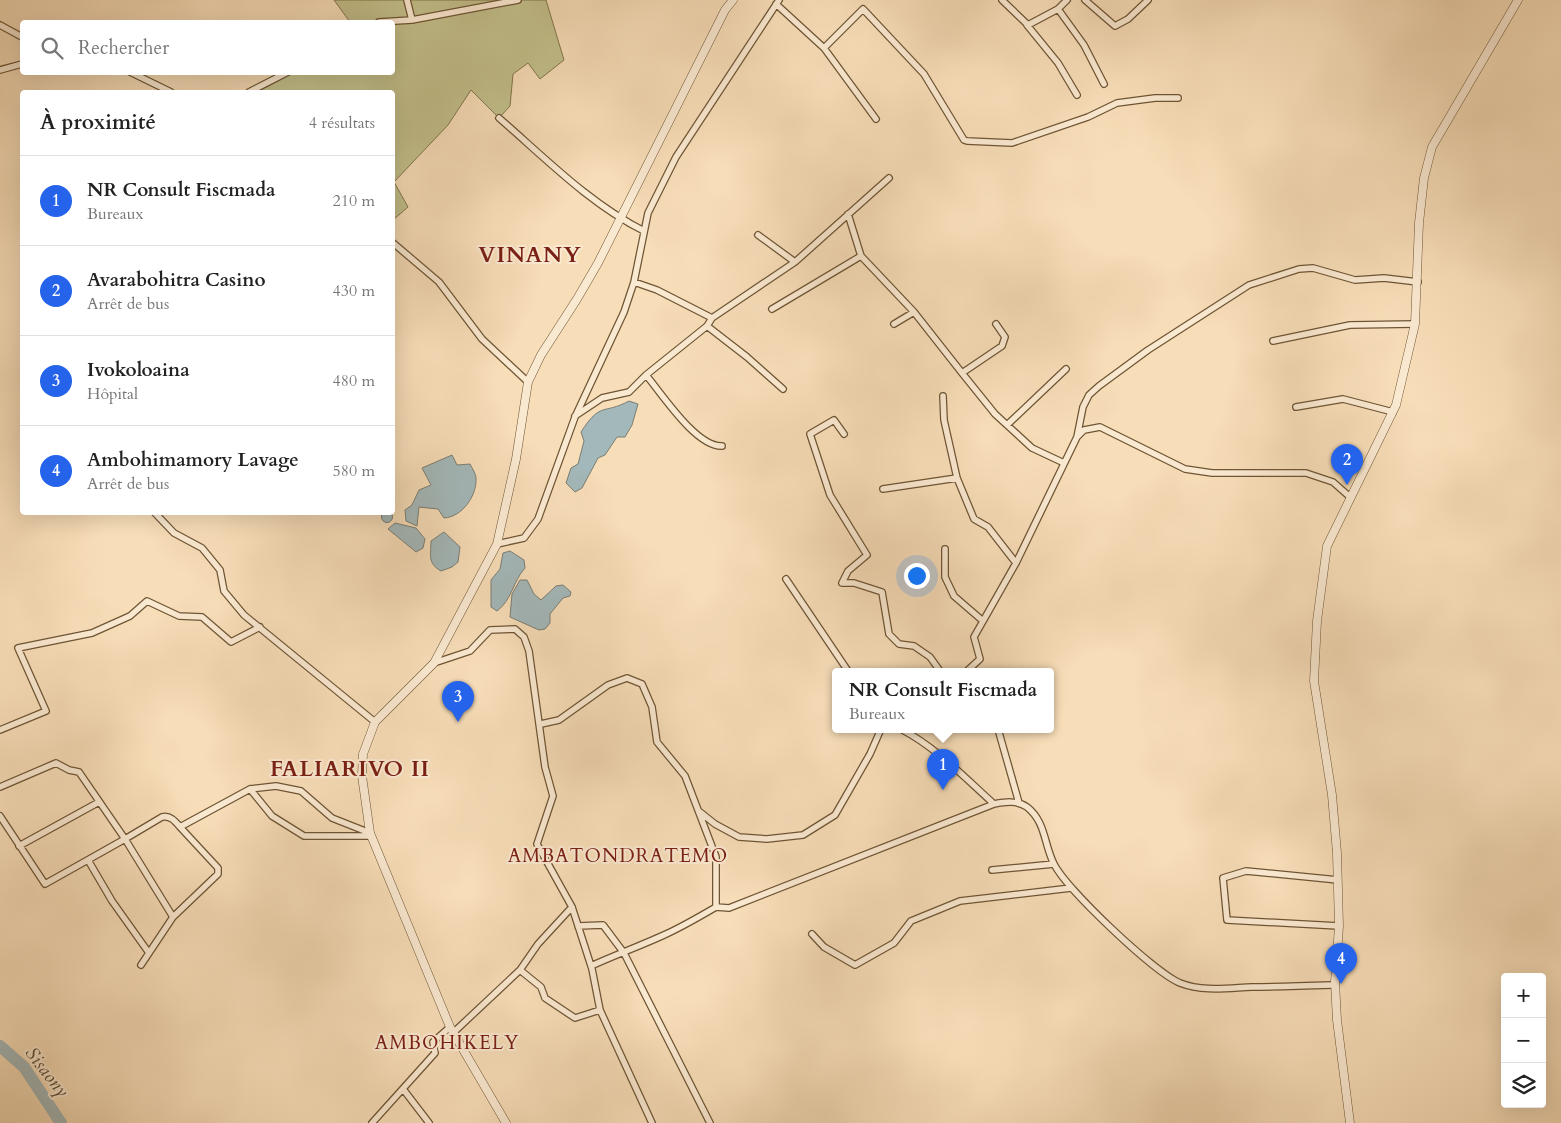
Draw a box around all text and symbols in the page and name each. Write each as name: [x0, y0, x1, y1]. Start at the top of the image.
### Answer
search box: [20, 20, 395, 75]
icon: search: [38, 34, 66, 62]
text: Rechercher: [78, 35, 169, 61]
text: À proximité: [40, 108, 156, 137]
text: 4 résultats: [309, 112, 375, 134]
text: NR Consult Fiscmada: [87, 177, 276, 203]
text: 1: [52, 190, 60, 212]
text: 210 m: [333, 190, 375, 212]
text: Bureaux: [87, 203, 143, 225]
district label: VINANY: [478, 240, 582, 270]
text: Avarabohitra Casino: [87, 267, 266, 293]
text: 2: [52, 280, 60, 302]
text: 430 m: [333, 280, 375, 302]
text: Arrêt de bus: [87, 293, 169, 315]
text: Ivokoloaina: [87, 357, 190, 383]
text: 3: [52, 370, 60, 392]
text: 480 m: [333, 370, 375, 392]
text: Hôpital: [87, 383, 138, 405]
pin: 2: [1331, 444, 1363, 485]
text: Ambohimamory Lavage: [87, 447, 299, 473]
text: 4: [52, 460, 60, 482]
text: 580 m: [333, 460, 375, 482]
text: Arrêt de bus: [87, 473, 169, 495]
your location: [904, 563, 930, 589]
popup: [832, 668, 1054, 733]
text: NR Consult Fiscmada: [849, 677, 1037, 703]
pin: 3: [442, 681, 474, 722]
text: Bureaux: [849, 703, 905, 725]
pin: 1: [927, 749, 959, 790]
district label: FALIARIVO II: [270, 754, 430, 784]
district label: AMBATONDRATEMO: [508, 843, 728, 869]
pin: 4: [1325, 943, 1357, 984]
map controls: [1501, 973, 1546, 1108]
button: +: [1501, 973, 1546, 1018]
button: −: [1501, 1018, 1546, 1063]
district label: AMBOHIKELY: [375, 1030, 519, 1056]
water label: Sisaony: [19, 1041, 75, 1103]
button: layers: [1501, 1063, 1546, 1108]

